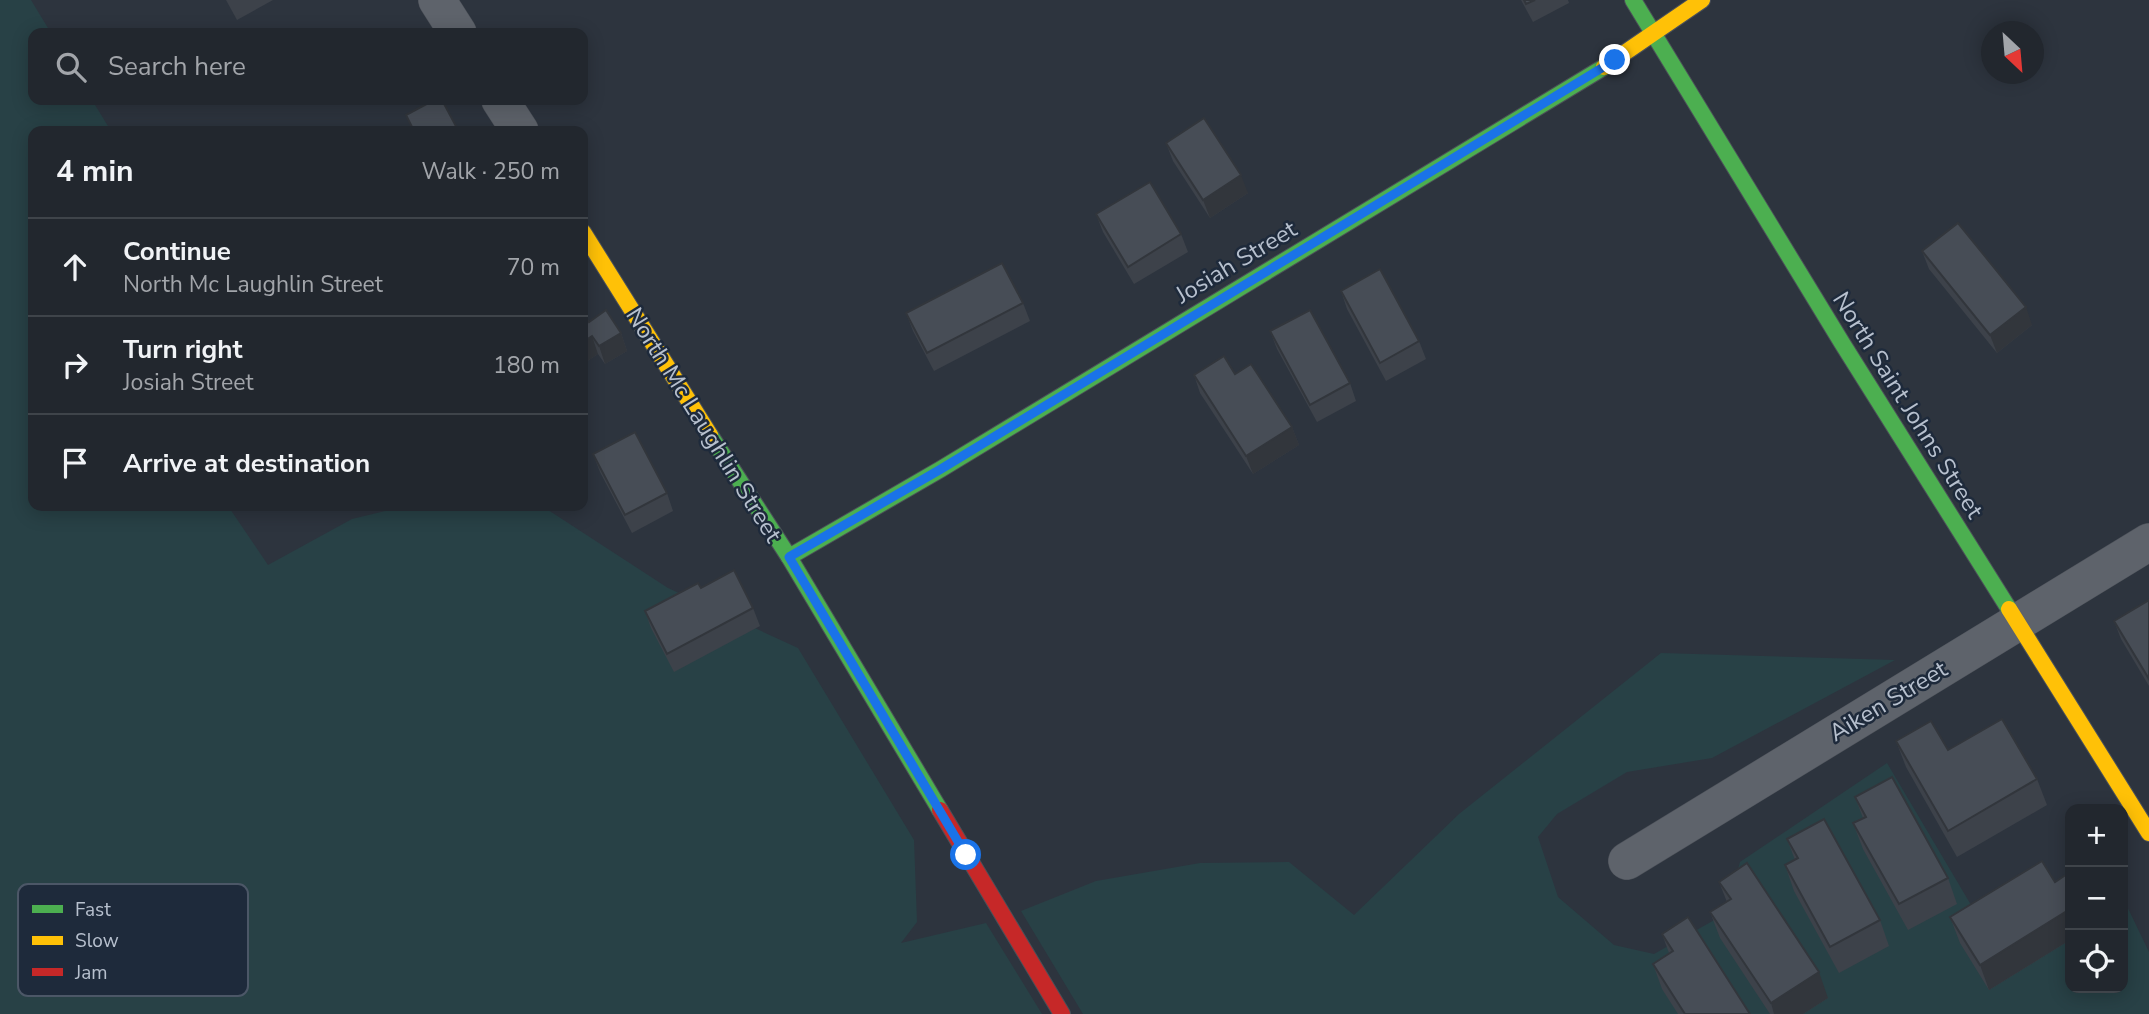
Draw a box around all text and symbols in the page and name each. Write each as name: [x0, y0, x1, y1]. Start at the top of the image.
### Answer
north arrow: [1981, 21, 2044, 84]
search box: [28, 28, 588, 105]
route end: [1599, 44, 1630, 75]
icon: search: [52, 48, 90, 86]
text: Search here: [108, 49, 246, 84]
text: 4 min: [56, 151, 134, 192]
text: Walk · 250 m: [421, 156, 560, 187]
street label: Josiah Street: [1169, 213, 1303, 311]
text: Continue: [123, 234, 231, 269]
icon: ahead: [56, 248, 94, 286]
text: 70 m: [507, 252, 560, 283]
text: North Mc Laughlin Street: [123, 269, 383, 300]
street label: North Saint Johns Street: [1825, 286, 1991, 525]
street label: North Mc Laughlin Street: [619, 302, 790, 549]
text: Turn right: [123, 332, 242, 367]
icon: right: [56, 346, 94, 384]
text: 180 m: [493, 350, 560, 381]
text: Josiah Street: [123, 367, 254, 398]
icon: arrive: [56, 444, 94, 482]
text: Arrive at destination: [123, 446, 370, 481]
street label: Aiken Street: [1823, 653, 1954, 749]
map controls: [2065, 804, 2128, 993]
button: +: [2065, 804, 2128, 867]
route start: [950, 839, 981, 870]
button: −: [2065, 867, 2128, 930]
legend: [18, 884, 248, 996]
text: Fast: [75, 897, 111, 923]
text: Slow: [75, 928, 119, 954]
button: locate: [2065, 930, 2128, 993]
text: Jam: [74, 960, 108, 986]

